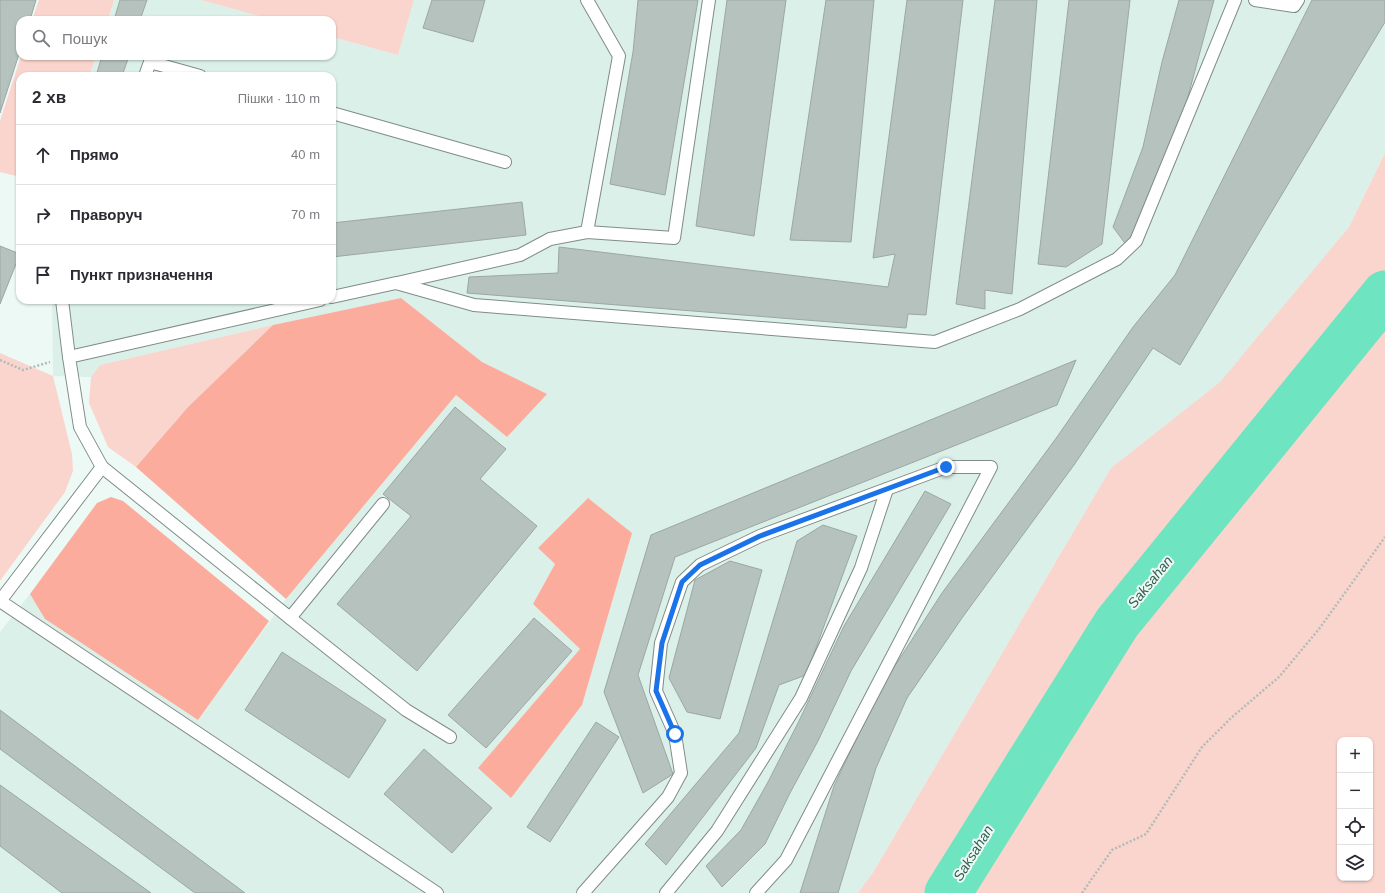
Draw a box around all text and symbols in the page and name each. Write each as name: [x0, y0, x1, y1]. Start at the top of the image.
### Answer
search box: [16, 16, 336, 60]
icon: search: [30, 27, 52, 49]
text: Пошук: [62, 30, 107, 47]
text: 2 хв: [32, 88, 66, 107]
text: Пішки · 110 m: [238, 91, 320, 106]
icon: ahead: [32, 144, 54, 166]
text: Прямо: [70, 146, 119, 163]
text: 40 m: [291, 147, 320, 162]
icon: right: [32, 204, 54, 226]
text: Праворуч: [70, 206, 143, 223]
text: 70 m: [291, 207, 320, 222]
icon: arrive: [32, 264, 54, 286]
text: Пункт призначення: [70, 266, 213, 283]
route end: [937, 458, 955, 476]
water label: Saksahan: [1124, 553, 1176, 611]
route start: [666, 725, 684, 743]
map controls: [1337, 737, 1373, 881]
button: +: [1337, 737, 1373, 773]
button: −: [1337, 773, 1373, 809]
button: locate: [1337, 809, 1373, 845]
water label: Saksahan: [950, 822, 996, 884]
button: layers: [1337, 845, 1373, 881]

